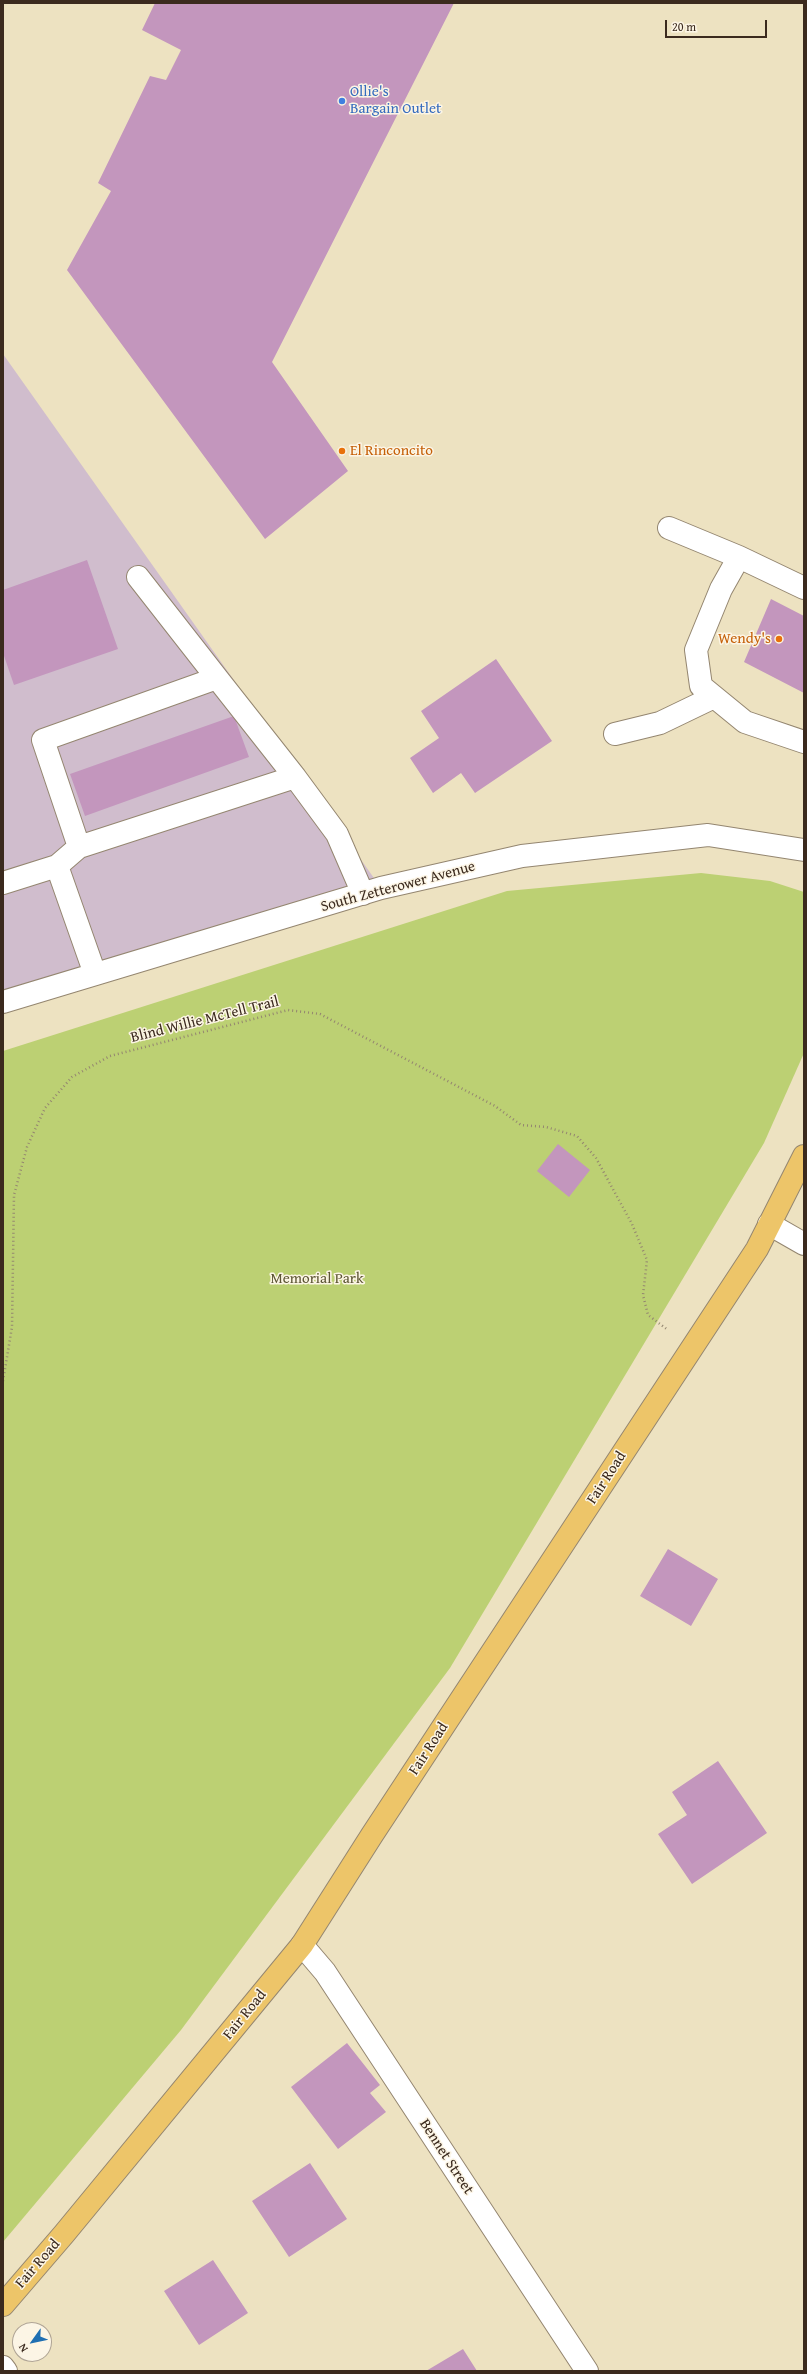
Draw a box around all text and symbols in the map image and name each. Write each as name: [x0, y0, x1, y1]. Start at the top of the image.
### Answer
scale bar: [667, 12, 769, 38]
text: 20 m: [672, 18, 696, 35]
place label: Ollie's Bargain Outlet: [350, 83, 441, 118]
marker: Ollie's Bargain Outlet: [337, 96, 347, 106]
place label: El Rinconcito: [350, 442, 433, 460]
marker: El Rinconcito: [337, 446, 347, 456]
place label: Wendy's: [718, 630, 771, 648]
marker: Wendy's: [774, 634, 784, 644]
street label: South Zetterower Avenue: [319, 858, 477, 916]
street label: Blind Willie McTell Trail: [129, 993, 281, 1047]
park label: Memorial Park: [270, 1270, 364, 1288]
street label: Fair Road: [583, 1448, 631, 1508]
street label: Fair Road: [405, 1719, 453, 1779]
street label: Fair Road: [219, 1986, 271, 2044]
street label: Bennet Street: [415, 2116, 477, 2198]
street label: Fair Road: [12, 2236, 64, 2292]
north arrow: [12, 2322, 52, 2362]
text: N: [14, 2341, 31, 2355]

